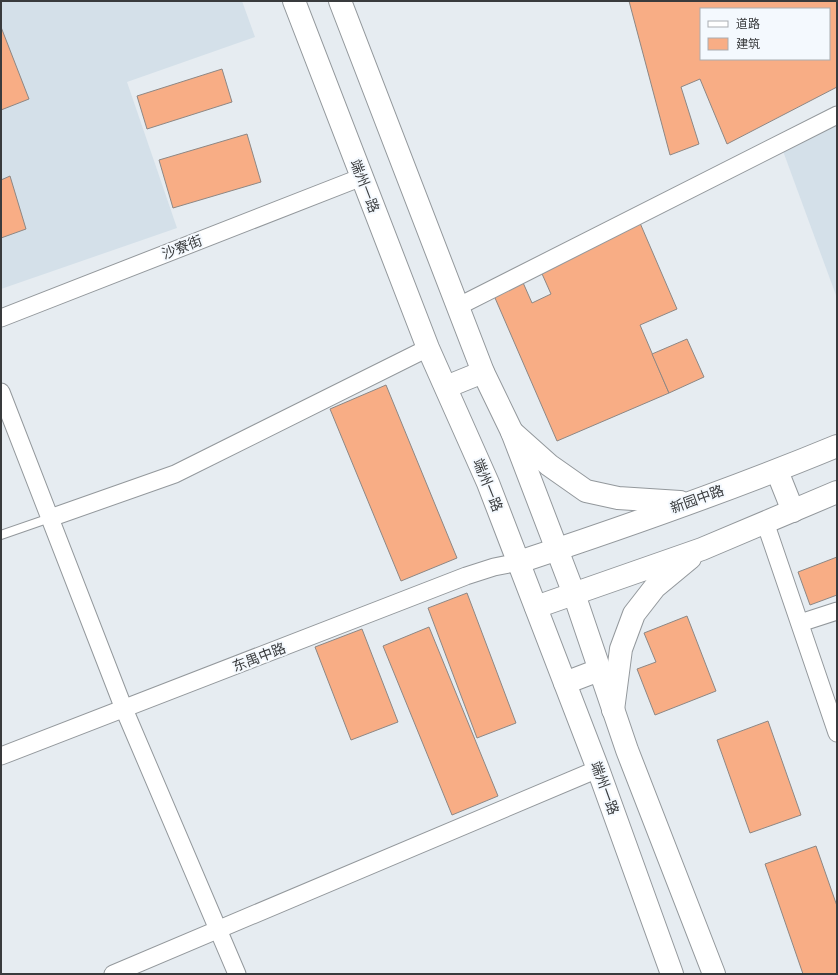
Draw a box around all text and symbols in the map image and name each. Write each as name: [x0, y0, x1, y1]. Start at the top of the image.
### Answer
legend: [700, 8, 830, 60]
text: 道路: [736, 17, 760, 30]
text: 建筑: [736, 37, 760, 50]
street label: 端州一路: [347, 157, 383, 215]
street label: 沙寮街: [160, 232, 204, 262]
street label: 端州一路: [470, 456, 506, 514]
street label: 新园中路: [668, 482, 726, 516]
street label: 东禺中路: [230, 639, 288, 675]
street label: 端州一路: [588, 759, 622, 817]

